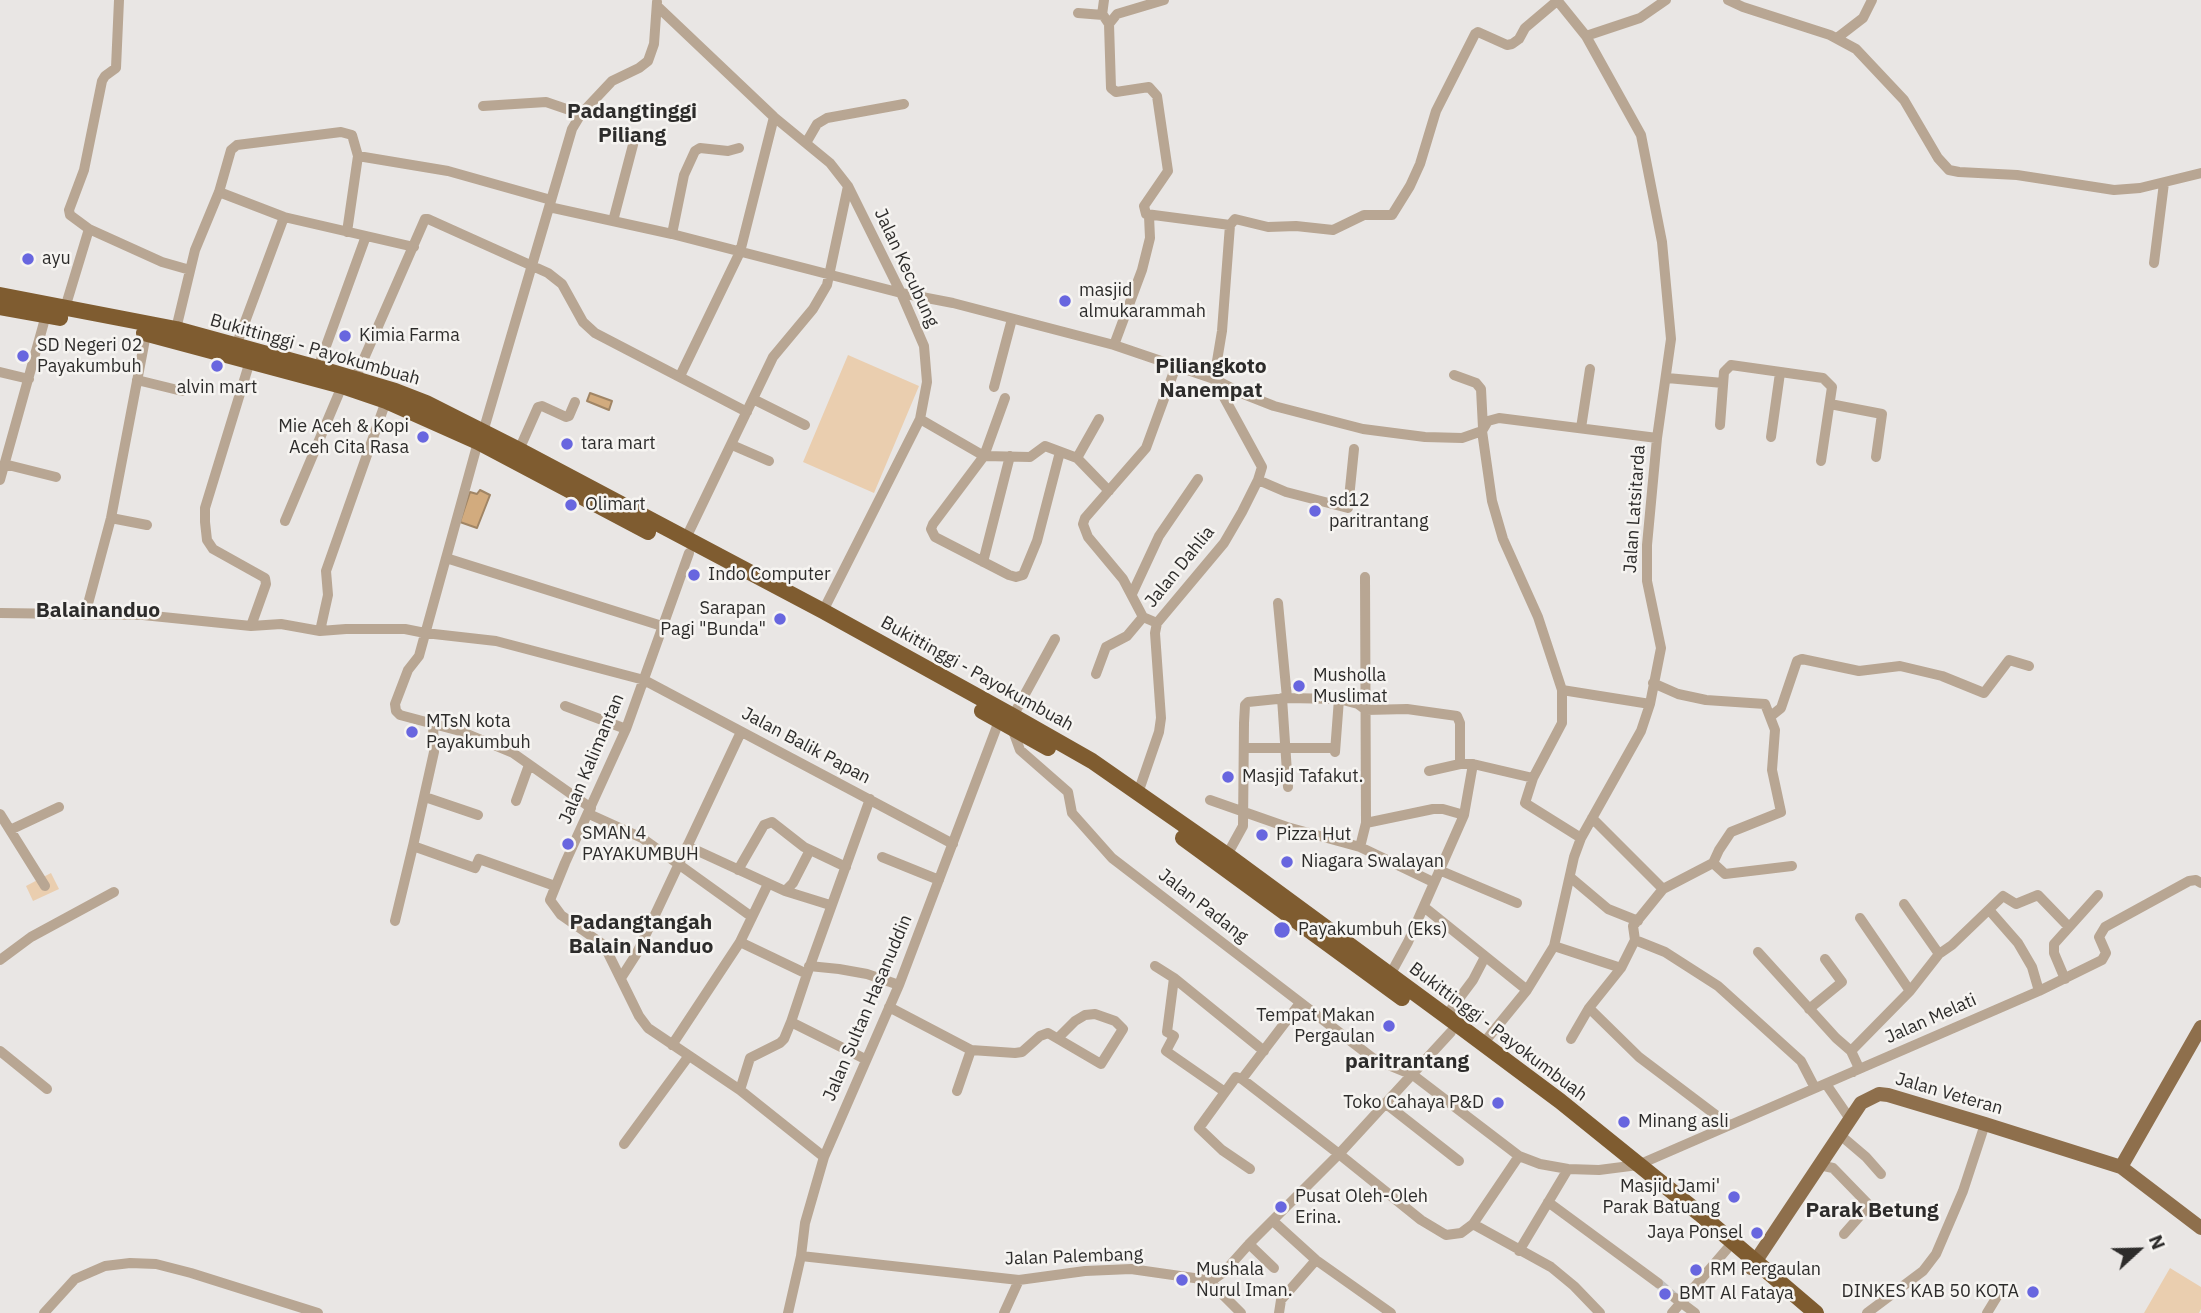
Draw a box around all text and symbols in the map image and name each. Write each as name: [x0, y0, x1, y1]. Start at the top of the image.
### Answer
district label: Padangtinggi Piliang: [567, 99, 697, 149]
street label: Jalan Kecubung: [869, 205, 943, 331]
place label: ayu: [42, 248, 71, 270]
marker: ayu: [20, 251, 36, 267]
place label: masjid almukarammah: [1079, 280, 1206, 322]
marker: masjid almukarammah: [1057, 293, 1073, 309]
street label: Bukittinggi - Payokumbuah: [208, 310, 422, 390]
place label: Kimia Farma: [359, 325, 460, 347]
marker: Kimia Farma: [337, 328, 353, 344]
place label: SD Negeri 02 Payakumbuh: [37, 335, 143, 378]
marker: SD Negeri 02 Payakumbuh: [15, 348, 31, 364]
district label: Piliangkoto Nanempat: [1155, 354, 1267, 404]
marker: alvin mart: [209, 358, 225, 374]
place label: alvin mart: [177, 377, 257, 399]
place label: Mie Aceh & Kopi Aceh Cita Rasa: [278, 416, 409, 458]
marker: Mie Aceh & Kopi Aceh Cita Rasa: [415, 429, 431, 445]
place label: tara mart: [581, 433, 656, 455]
marker: tara mart: [559, 436, 575, 452]
street label: Jalan Latsitarda: [1620, 444, 1650, 574]
place label: sd12 paritrantang: [1329, 490, 1429, 532]
place label: Olimart: [585, 494, 645, 516]
marker: Olimart: [563, 497, 579, 513]
marker: sd12 paritrantang: [1307, 503, 1323, 519]
street label: Jalan Dahlia: [1141, 522, 1219, 612]
place label: Indo Computer: [708, 564, 831, 586]
marker: Indo Computer: [686, 567, 702, 583]
district label: Balainanduo: [36, 598, 160, 624]
place label: Sarapan Pagi "Bunda": [660, 598, 766, 640]
marker: Sarapan Pagi "Bunda": [772, 611, 788, 627]
street label: Bukittinggi - Payokumbuah: [877, 612, 1077, 736]
place label: Musholla Muslimat: [1313, 665, 1388, 708]
marker: Musholla Muslimat: [1291, 678, 1307, 694]
street label: Jalan Kalimantan: [555, 691, 629, 827]
street label: Jalan Balik Papan: [738, 703, 874, 789]
place label: MTsN kota Payakumbuh: [426, 711, 531, 754]
marker: MTsN kota Payakumbuh: [404, 724, 420, 740]
place label: Masjid Tafakut.: [1242, 766, 1364, 788]
marker: Masjid Tafakut.: [1220, 769, 1236, 785]
place label: SMAN 4 PAYAKUMBUH: [582, 823, 699, 866]
place label: Pizza Hut: [1276, 824, 1351, 846]
marker: Pizza Hut: [1254, 827, 1270, 843]
marker: SMAN 4 PAYAKUMBUH: [560, 836, 576, 852]
place label: Niagara Swalayan: [1301, 851, 1444, 873]
marker: Niagara Swalayan: [1279, 854, 1295, 870]
street label: Jalan Padang: [1154, 864, 1252, 948]
district label: Padangtangah Balain Nanduo: [569, 910, 713, 960]
street label: Jalan Sultan Hasanuddin: [819, 912, 917, 1104]
place label: Payakumbuh (Eks): [1298, 919, 1448, 941]
marker: Payakumbuh (Eks): [1272, 920, 1292, 940]
street label: Bukittinggi - Payokumbuah: [1405, 958, 1591, 1106]
street label: Jalan Melati: [1882, 989, 1980, 1049]
place label: Tempat Makan Pergaulan: [1256, 1005, 1375, 1048]
marker: Tempat Makan Pergaulan: [1381, 1018, 1397, 1034]
district label: paritrantang: [1345, 1049, 1469, 1075]
street label: Jalan Veteran: [1893, 1068, 2005, 1120]
place label: Toko Cahaya P&D: [1343, 1092, 1484, 1114]
marker: Toko Cahaya P&D: [1490, 1095, 1506, 1111]
place label: Minang asli: [1638, 1111, 1729, 1133]
marker: Minang asli: [1616, 1114, 1632, 1130]
place label: Masjid Jami' Parak Batuang: [1603, 1176, 1720, 1218]
place label: Pusat Oleh-Oleh Erina.: [1295, 1186, 1428, 1228]
marker: Masjid Jami' Parak Batuang: [1726, 1189, 1742, 1205]
district label: Parak Betung: [1805, 1198, 1939, 1224]
marker: Pusat Oleh-Oleh Erina.: [1273, 1199, 1289, 1215]
north arrow: [2103, 1215, 2173, 1285]
place label: Jaya Ponsel: [1647, 1222, 1743, 1244]
marker: Jaya Ponsel: [1749, 1225, 1765, 1241]
text: N: [2144, 1231, 2171, 1253]
street label: Jalan Palembang: [1004, 1244, 1144, 1270]
place label: Mushala Nurul Iman.: [1196, 1259, 1293, 1302]
place label: RM Pergaulan: [1710, 1259, 1821, 1281]
marker: RM Pergaulan: [1688, 1262, 1704, 1278]
marker: Mushala Nurul Iman.: [1174, 1272, 1190, 1288]
place label: DINKES KAB 50 KOTA: [1842, 1281, 2019, 1303]
place label: BMT Al Fataya: [1679, 1283, 1794, 1305]
marker: DINKES KAB 50 KOTA: [2025, 1284, 2041, 1300]
marker: BMT Al Fataya: [1657, 1286, 1673, 1302]

